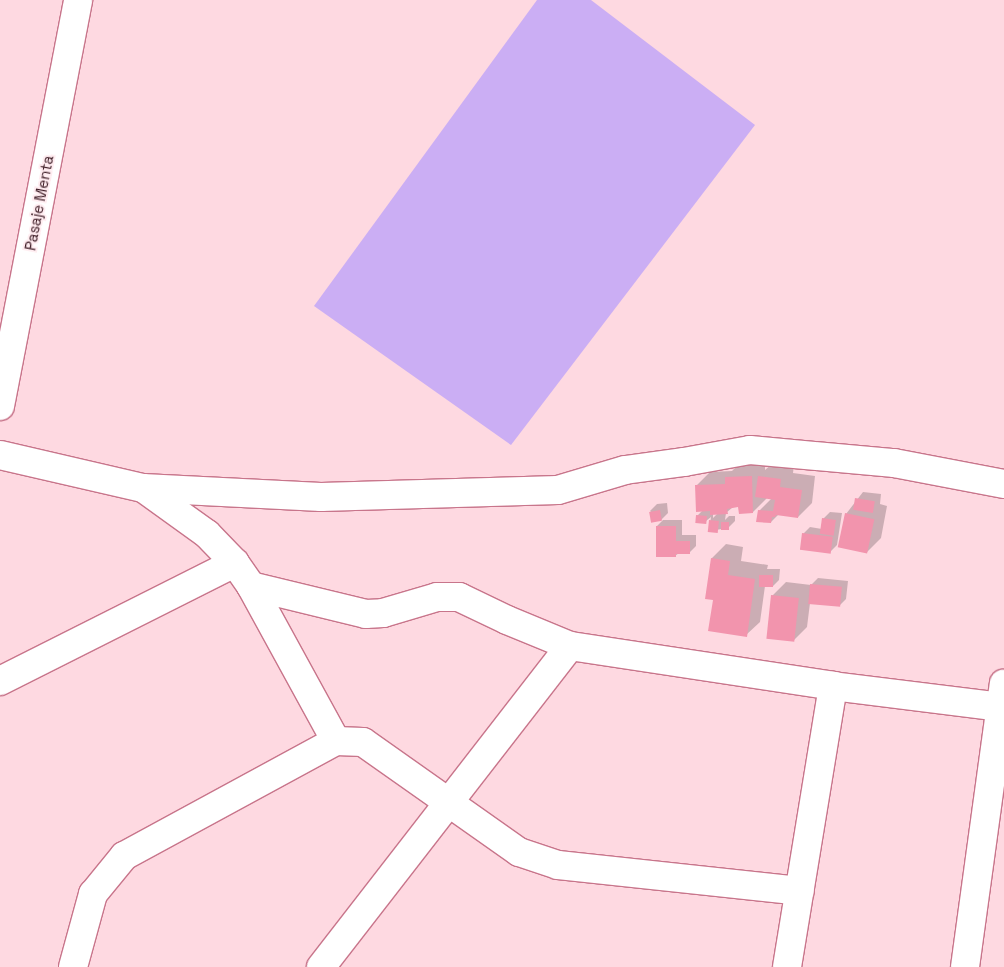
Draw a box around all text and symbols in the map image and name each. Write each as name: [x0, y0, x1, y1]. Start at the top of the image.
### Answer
street label: Pasaje Menta: [21, 154, 57, 252]

